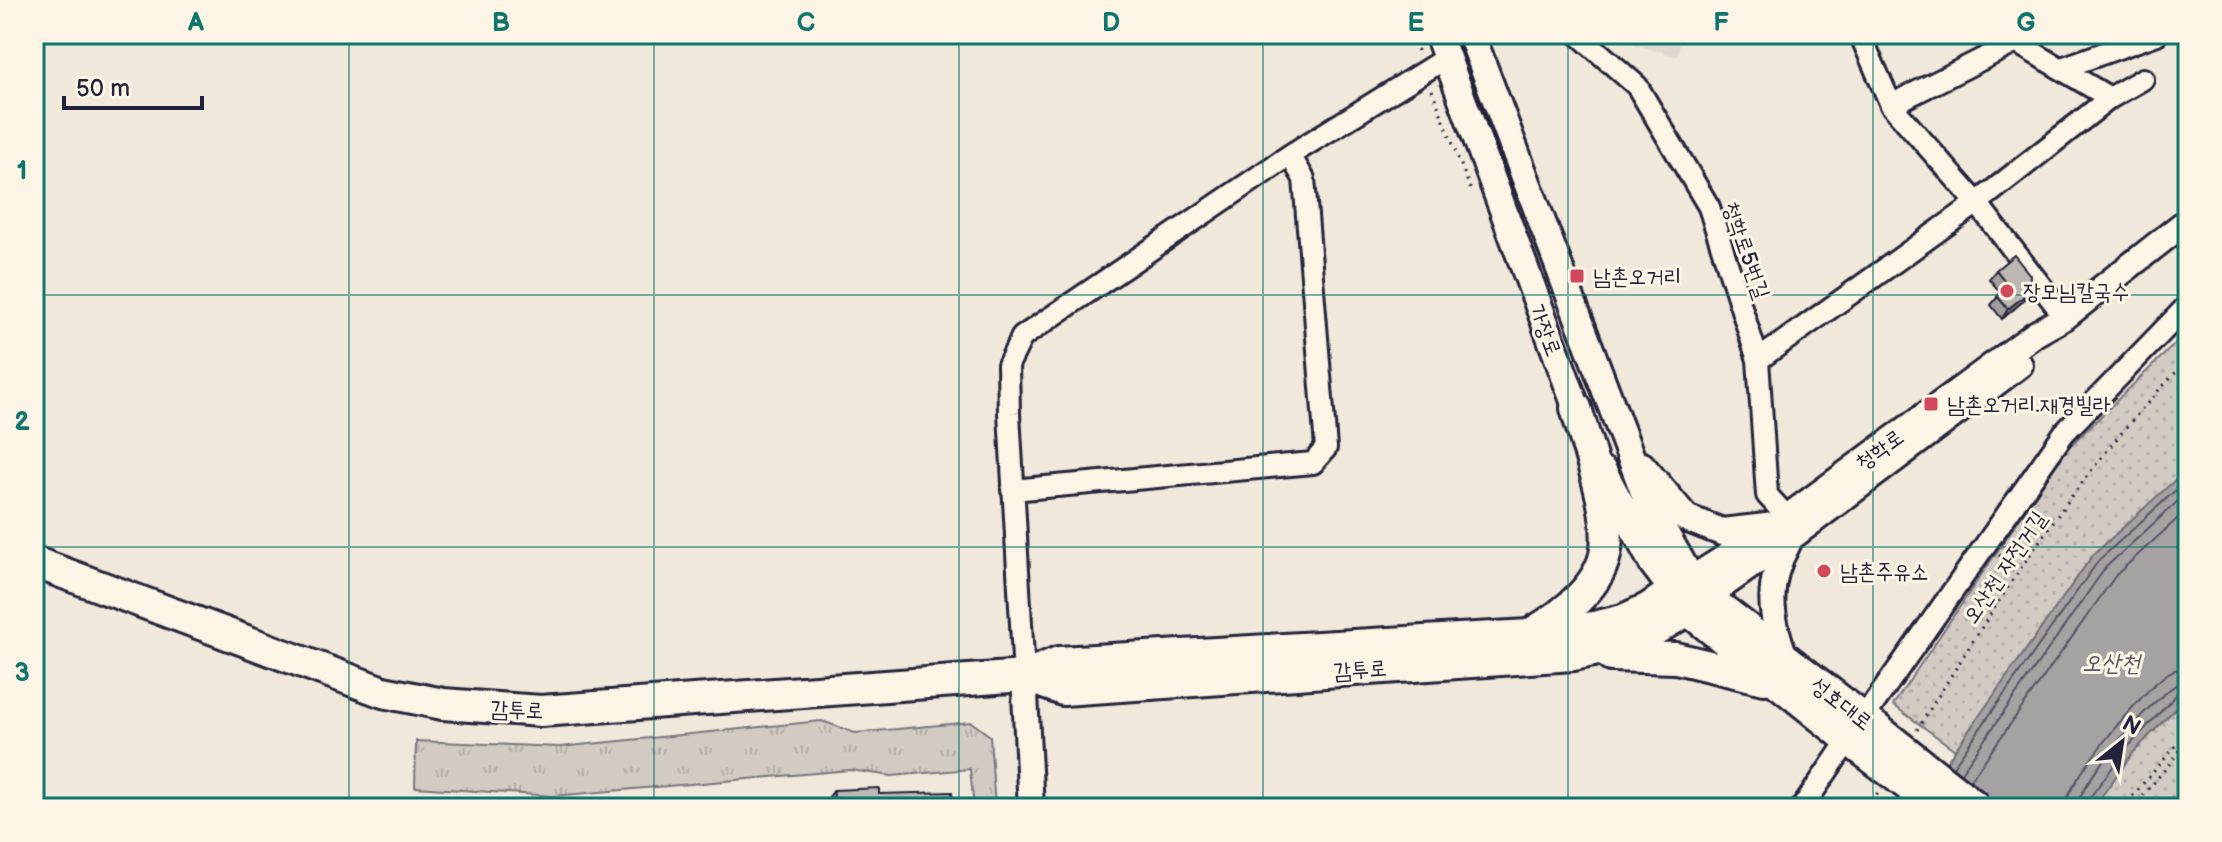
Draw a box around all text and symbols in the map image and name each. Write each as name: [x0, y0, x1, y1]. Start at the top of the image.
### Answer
text: A: [187, 8, 204, 39]
text: B: [492, 8, 510, 39]
text: C: [797, 8, 815, 39]
text: D: [1102, 8, 1120, 39]
text: E: [1408, 8, 1425, 39]
text: F: [1713, 8, 1729, 39]
text: G: [2016, 8, 2036, 39]
scale bar: [64, 60, 202, 110]
text: 50 m: [76, 74, 130, 103]
text: 1: [17, 156, 27, 187]
street label: 청학로5번길: [1716, 198, 1775, 303]
place label: 남촌오거리: [1593, 264, 1682, 291]
marker: 남촌오거리: [1568, 267, 1586, 285]
place label: 장모님칼국수: [2023, 279, 2129, 306]
marker: 장모님칼국수: [1998, 282, 2016, 300]
street label: 가장로: [1522, 301, 1567, 360]
place label: 남촌오거리.재경빌라: [1947, 392, 2111, 419]
marker: 남촌오거리.재경빌라: [1922, 395, 1940, 413]
text: 2: [14, 407, 30, 438]
street label: 청학로: [1850, 424, 1909, 477]
street label: 오산천 자전거길: [1958, 506, 2053, 629]
place label: 남촌주유소: [1840, 559, 1929, 586]
marker: 남촌주유소: [1815, 562, 1833, 580]
water label: 오산천: [2082, 649, 2143, 678]
street label: 감투로: [1333, 655, 1388, 686]
text: 3: [14, 658, 30, 689]
street label: 성호대로: [1805, 672, 1877, 737]
street label: 감투로: [490, 696, 544, 725]
north arrow: [2082, 702, 2162, 782]
text: N: [2117, 710, 2145, 742]

